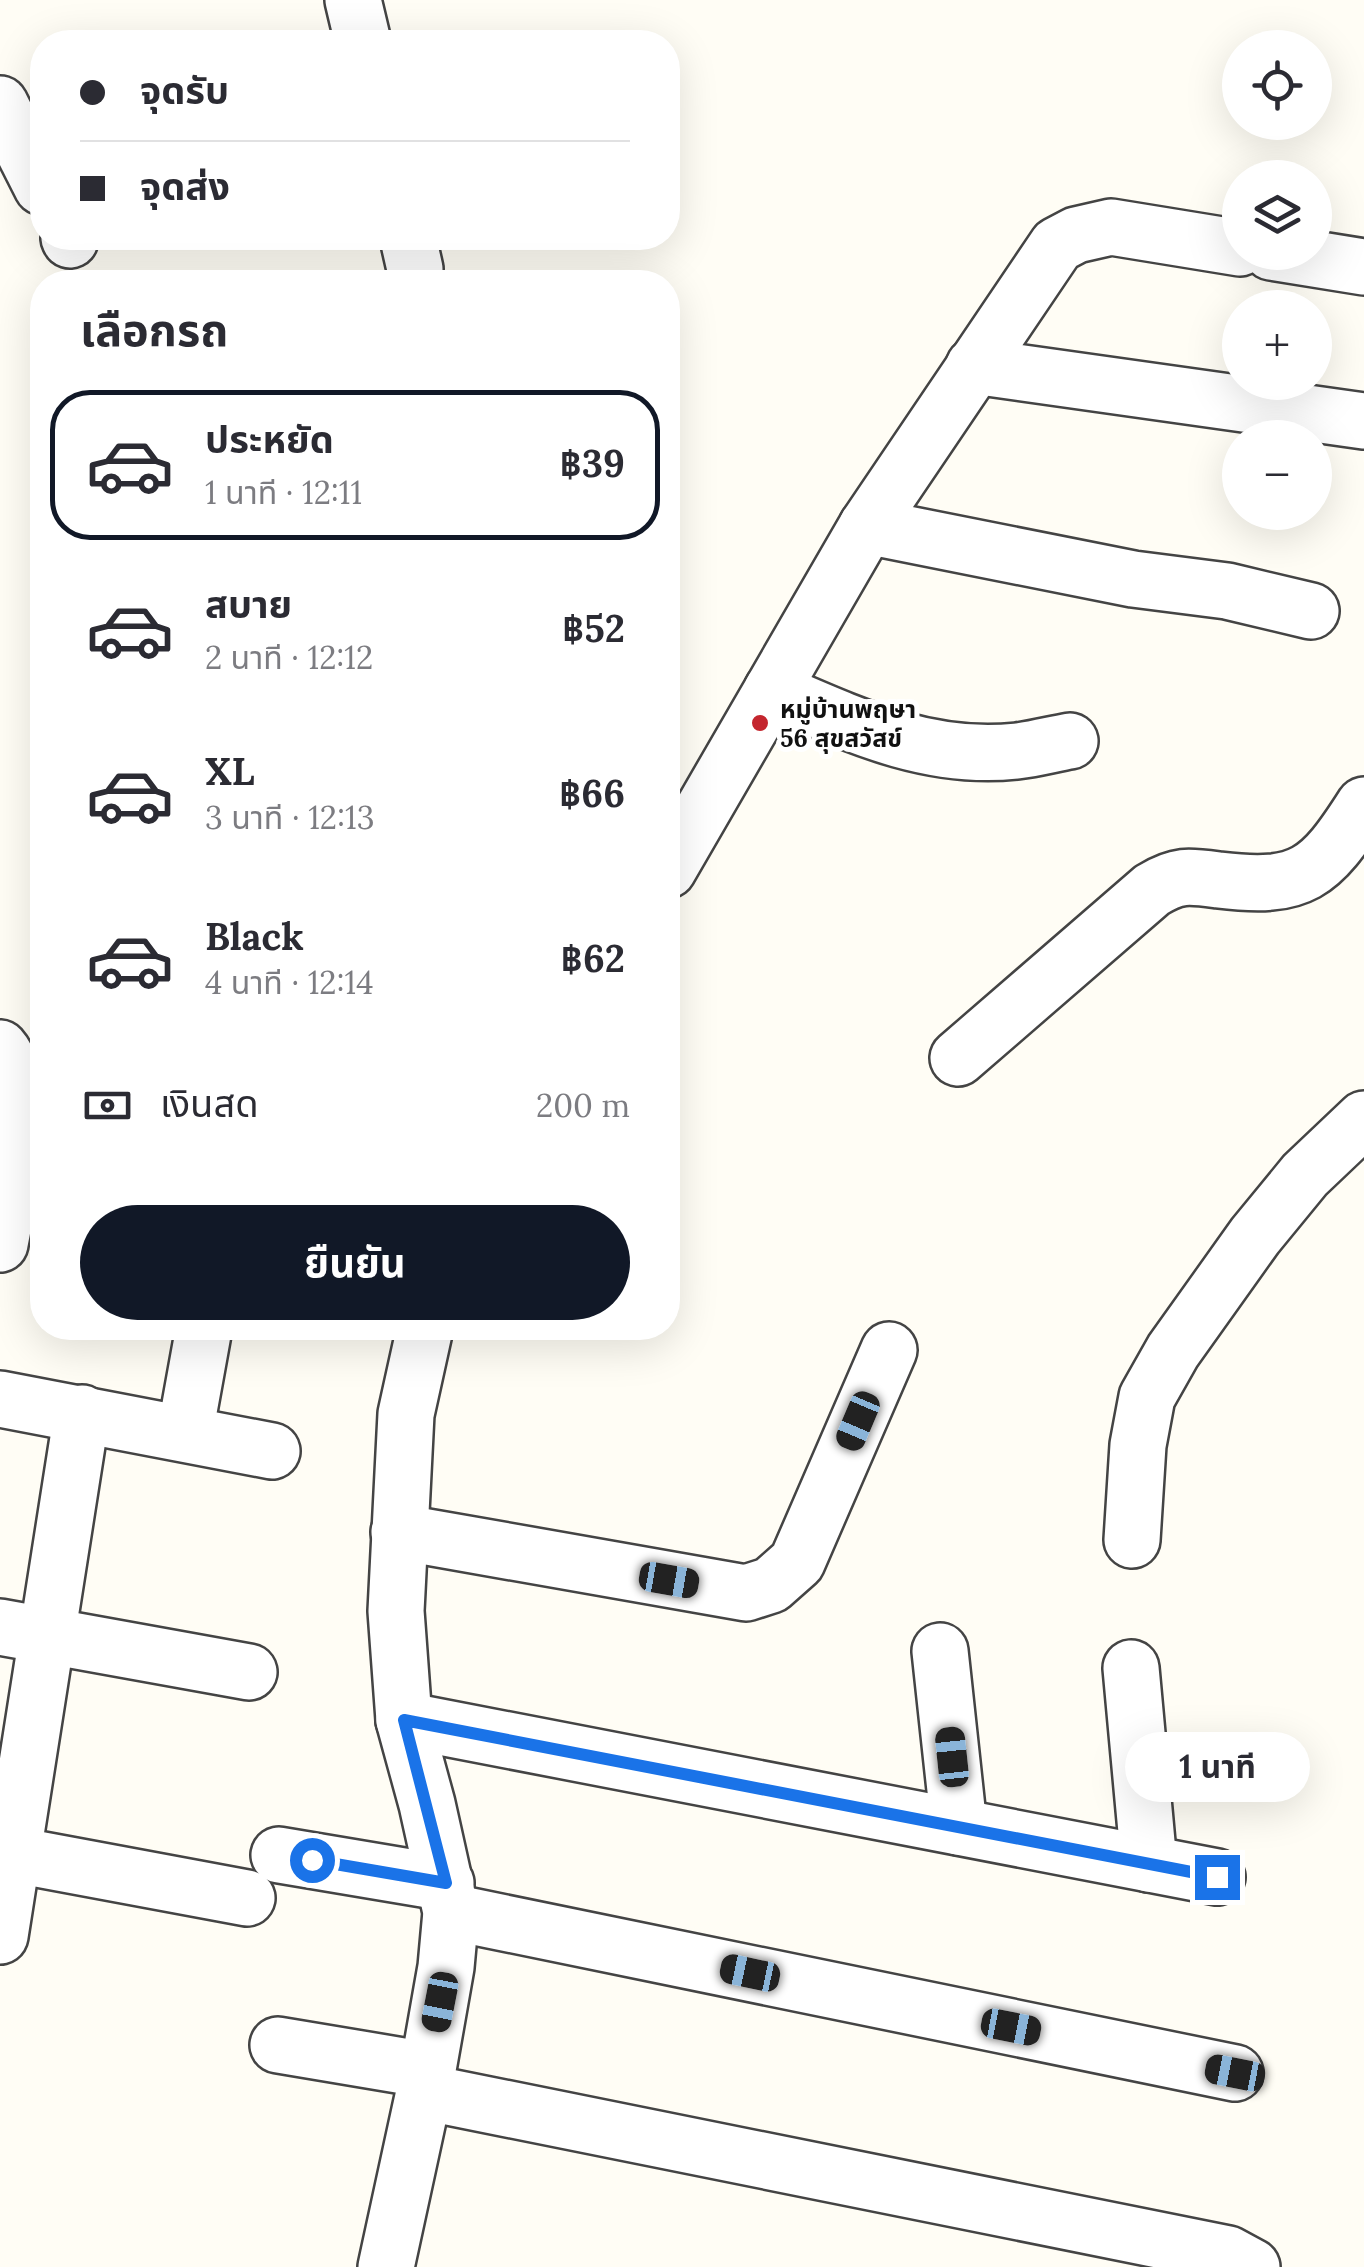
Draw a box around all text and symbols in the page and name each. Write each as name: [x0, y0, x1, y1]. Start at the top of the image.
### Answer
map controls: [1222, 30, 1332, 530]
button: locate: [1222, 30, 1332, 140]
text: จุดรับ: [140, 66, 229, 114]
button: layers: [1222, 160, 1332, 270]
text: จุดส่ง: [140, 162, 230, 210]
button: +: [1222, 290, 1332, 400]
text: เลือกรถ: [80, 301, 228, 358]
text: ประหยัด: [205, 415, 334, 463]
icon: car: [85, 420, 175, 510]
button: −: [1222, 420, 1332, 530]
text: ฿39: [560, 439, 625, 487]
text: 1 นาที · 12:11: [205, 472, 362, 513]
text: สบาย: [205, 580, 292, 628]
icon: car: [85, 585, 175, 675]
text: ฿52: [562, 604, 625, 652]
text: 2 นาที · 12:12: [205, 637, 373, 678]
place label: หมู่บ้านพฤษา 56 สุขสวัสข์: [780, 693, 916, 754]
marker: หมู่บ้านพฤษา 56 สุขสวัสข์: [749, 712, 771, 734]
text: XL: [205, 747, 255, 795]
icon: car: [85, 750, 175, 840]
text: ฿66: [559, 769, 625, 817]
text: 3 นาที · 12:13: [205, 797, 374, 838]
text: Black: [205, 912, 304, 960]
icon: car: [85, 915, 175, 1005]
text: ฿62: [561, 934, 625, 982]
text: 4 นาที · 12:14: [205, 962, 374, 1003]
icon: cash: [80, 1078, 135, 1133]
text: เงินสด: [160, 1079, 259, 1127]
text: 200 m: [536, 1085, 630, 1126]
button: ยืนยัน: [80, 1205, 630, 1320]
car: [832, 1388, 884, 1454]
car: [637, 1560, 701, 1600]
car: [934, 1726, 970, 1788]
callout: 1 นาที: [1124, 1732, 1310, 1802]
text: 1 นาที: [1179, 1746, 1256, 1787]
route start: [290, 1838, 335, 1883]
route end: [1195, 1855, 1240, 1900]
car: [718, 1952, 782, 1994]
car: [420, 1970, 460, 2034]
car: [979, 2007, 1043, 2047]
car: [1203, 2053, 1267, 2093]

